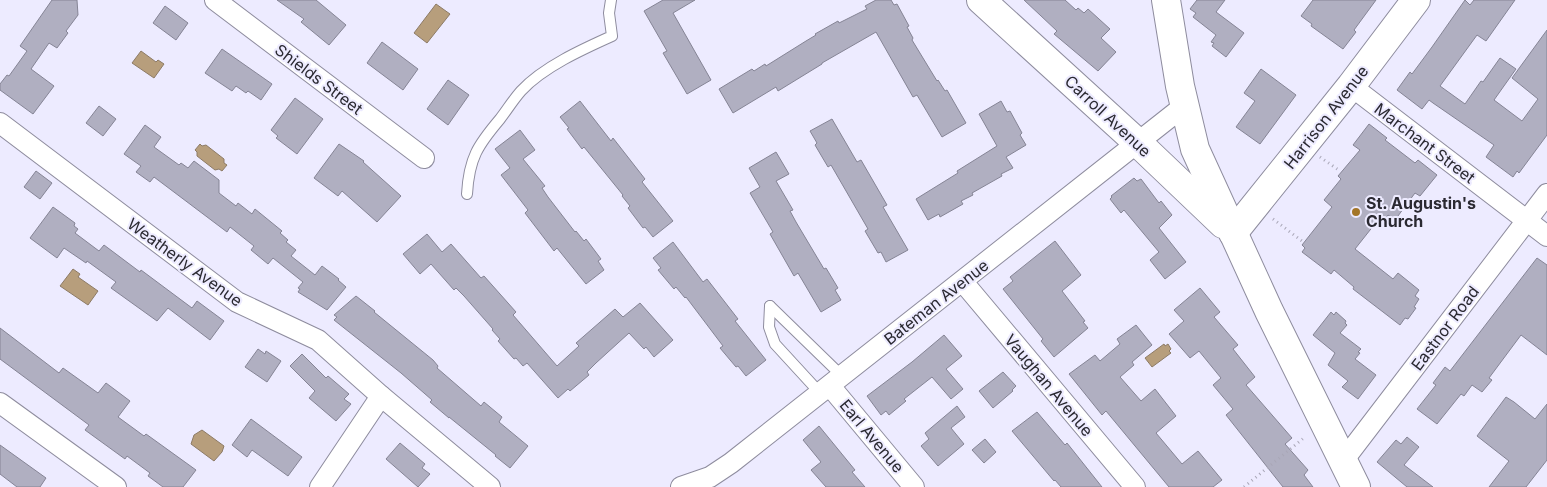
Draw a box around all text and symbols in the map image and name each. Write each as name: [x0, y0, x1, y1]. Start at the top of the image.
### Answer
street label: Shields Street: [271, 40, 367, 118]
street label: Harrison Avenue: [1279, 61, 1373, 173]
street label: Carroll Avenue: [1061, 71, 1155, 161]
street label: Marchant Street: [1371, 99, 1479, 187]
place label: St. Augustin's Church: [1366, 193, 1476, 231]
marker: St. Augustin's Church: [1350, 206, 1362, 218]
street label: Weatherly Avenue: [124, 214, 246, 310]
street label: Bateman Avenue: [880, 255, 992, 349]
street label: Eastnor Road: [1407, 282, 1483, 374]
street label: Vaughan Avenue: [1000, 330, 1098, 440]
street label: Earl Avenue: [836, 395, 908, 477]

